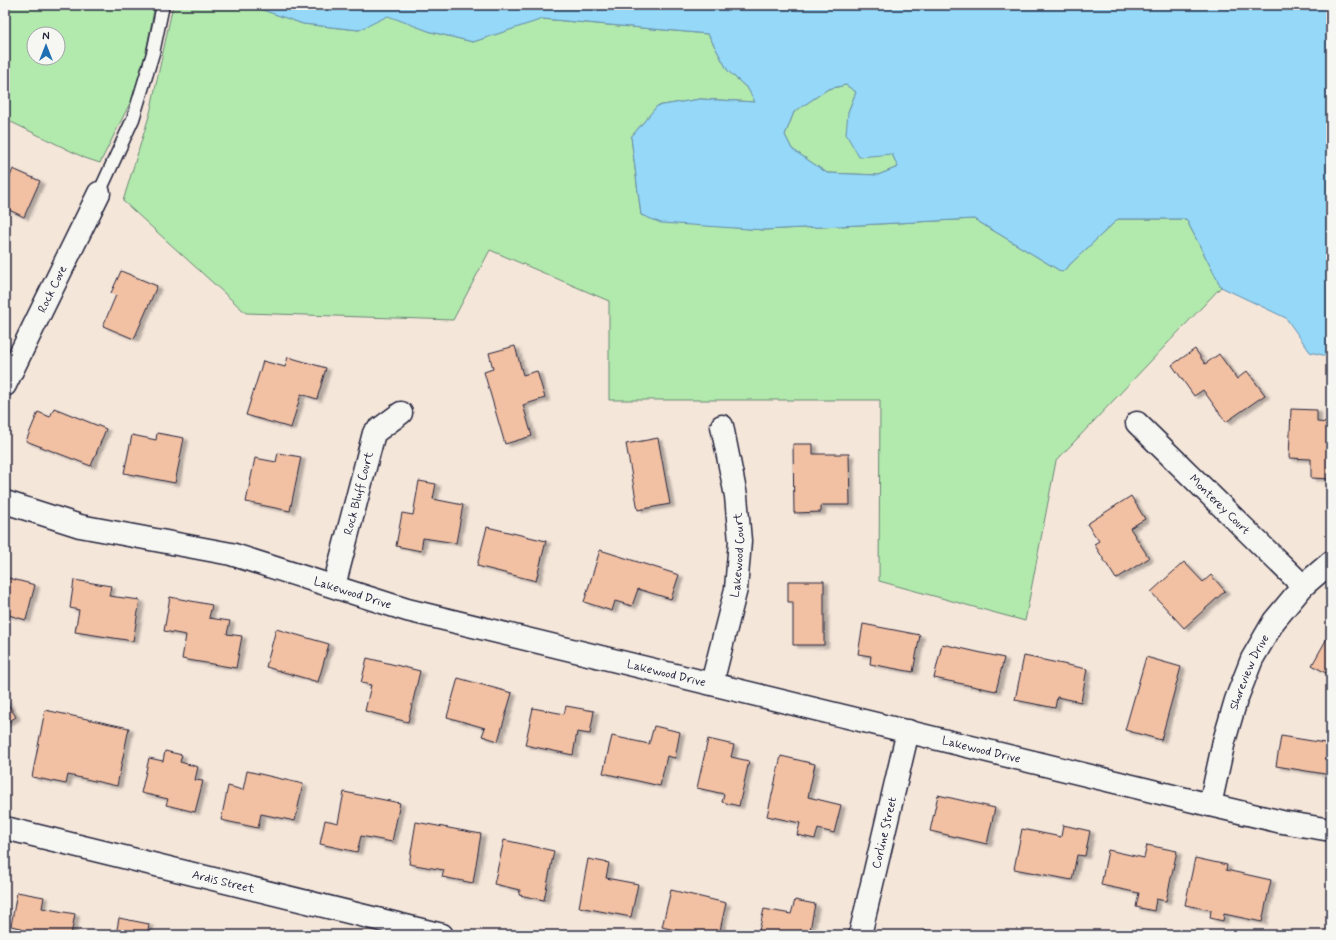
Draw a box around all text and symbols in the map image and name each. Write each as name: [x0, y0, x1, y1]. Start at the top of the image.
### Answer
north arrow: [26, 26, 66, 66]
text: N: [42, 30, 50, 44]
street label: Rock Cove: [35, 263, 71, 316]
street label: Rock Bluff Court: [341, 450, 378, 537]
street label: Monterey Court: [1185, 472, 1253, 539]
street label: Lakewood Court: [727, 512, 749, 599]
street label: Lakewood Drive: [312, 574, 393, 614]
street label: Shoreview Drive: [1227, 632, 1274, 712]
street label: Lakewood Drive: [625, 657, 707, 691]
street label: Lakewood Drive: [940, 733, 1022, 768]
street label: Corline Street: [869, 795, 901, 870]
street label: Ardis Street: [190, 867, 256, 898]

